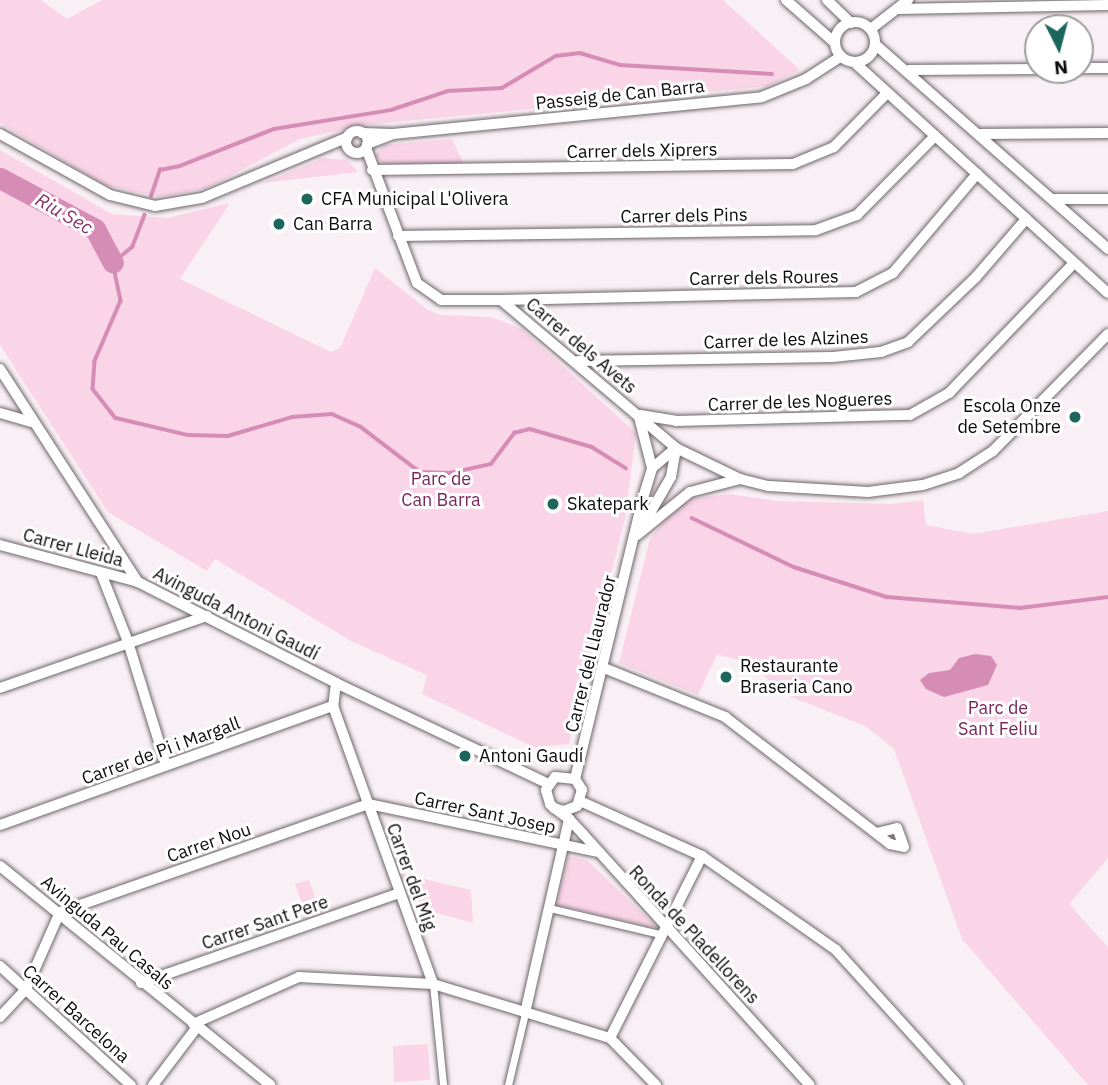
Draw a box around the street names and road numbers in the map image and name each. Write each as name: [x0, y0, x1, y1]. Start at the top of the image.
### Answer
street label: Passeig de Can Barra: [534, 75, 706, 115]
street label: Carrer dels Xiprers: [567, 139, 717, 163]
street label: Carrer dels Pins: [620, 204, 748, 228]
street label: Carrer dels Roures: [689, 266, 839, 290]
street label: Carrer dels Avets: [521, 293, 641, 399]
street label: Carrer de les Alzines: [703, 326, 869, 354]
street label: Carrer de les Nogueres: [707, 388, 893, 416]
street label: Carrer Lleida: [20, 524, 126, 572]
street label: Avinguda Antoni Gaudí: [150, 563, 322, 665]
street label: Carrer del Llaurador: [561, 573, 621, 735]
street label: Carrer de Pi i Margall: [79, 712, 243, 790]
street label: Carrer Sant Josep: [412, 787, 558, 839]
street label: Carrer Nou: [164, 819, 254, 867]
street label: Carrer del Mig: [382, 820, 440, 934]
street label: Ronda de Pladellorens: [624, 861, 764, 1009]
street label: Avinguda Pau Casals: [36, 871, 178, 995]
street label: Carrer Sant Pere: [199, 891, 331, 955]
street label: Carrer Barcelona: [18, 960, 134, 1068]

